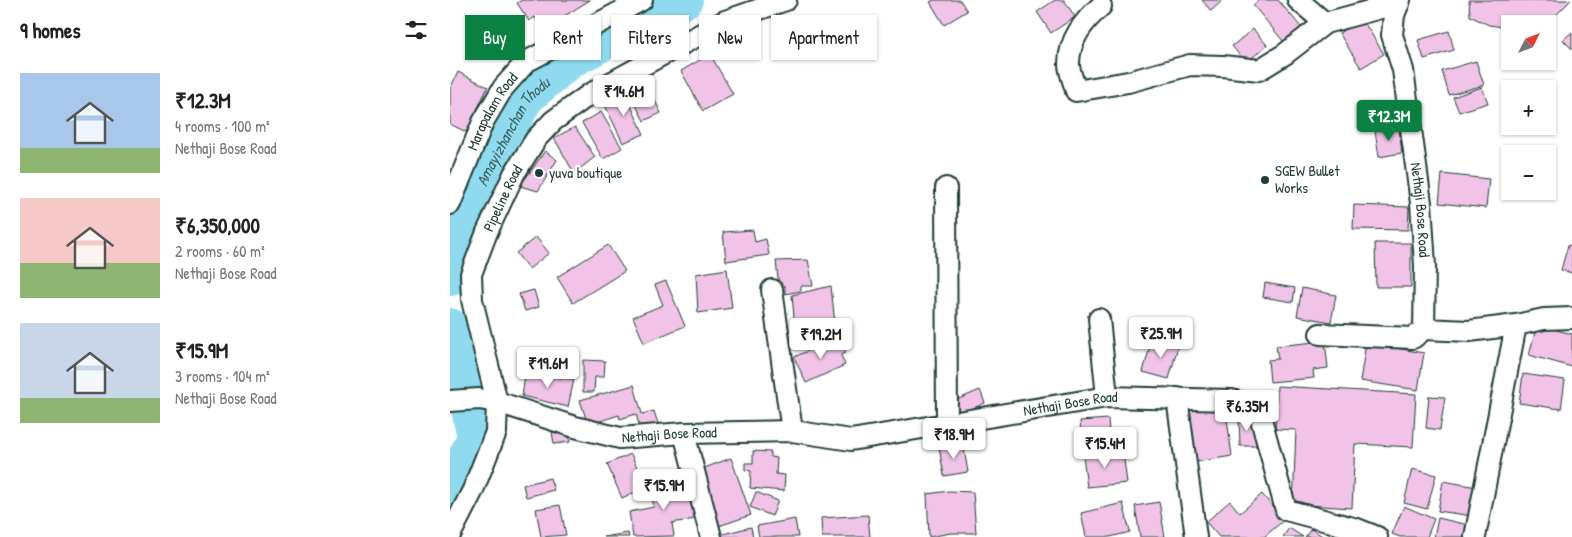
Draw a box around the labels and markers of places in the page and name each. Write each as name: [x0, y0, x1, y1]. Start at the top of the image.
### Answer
pin: ₹14.6M: [583, 74, 665, 117]
pin: ₹12.3M: [1348, 100, 1430, 142]
place label: SGEW Bullet Works: [1275, 160, 1340, 198]
place label: yuva boutique: [549, 162, 622, 183]
marker: yuva boutique: [533, 167, 545, 179]
marker: SGEW Bullet Works: [1259, 174, 1271, 186]
pin: ₹25.9M: [1120, 316, 1202, 359]
pin: ₹19.2M: [780, 318, 862, 360]
pin: ₹19.6M: [507, 346, 589, 389]
pin: ₹6.35M: [1206, 390, 1288, 432]
pin: ₹18.9M: [913, 418, 995, 460]
pin: ₹15.4M: [1064, 426, 1146, 469]
pin: ₹15.9M: [623, 468, 705, 511]

